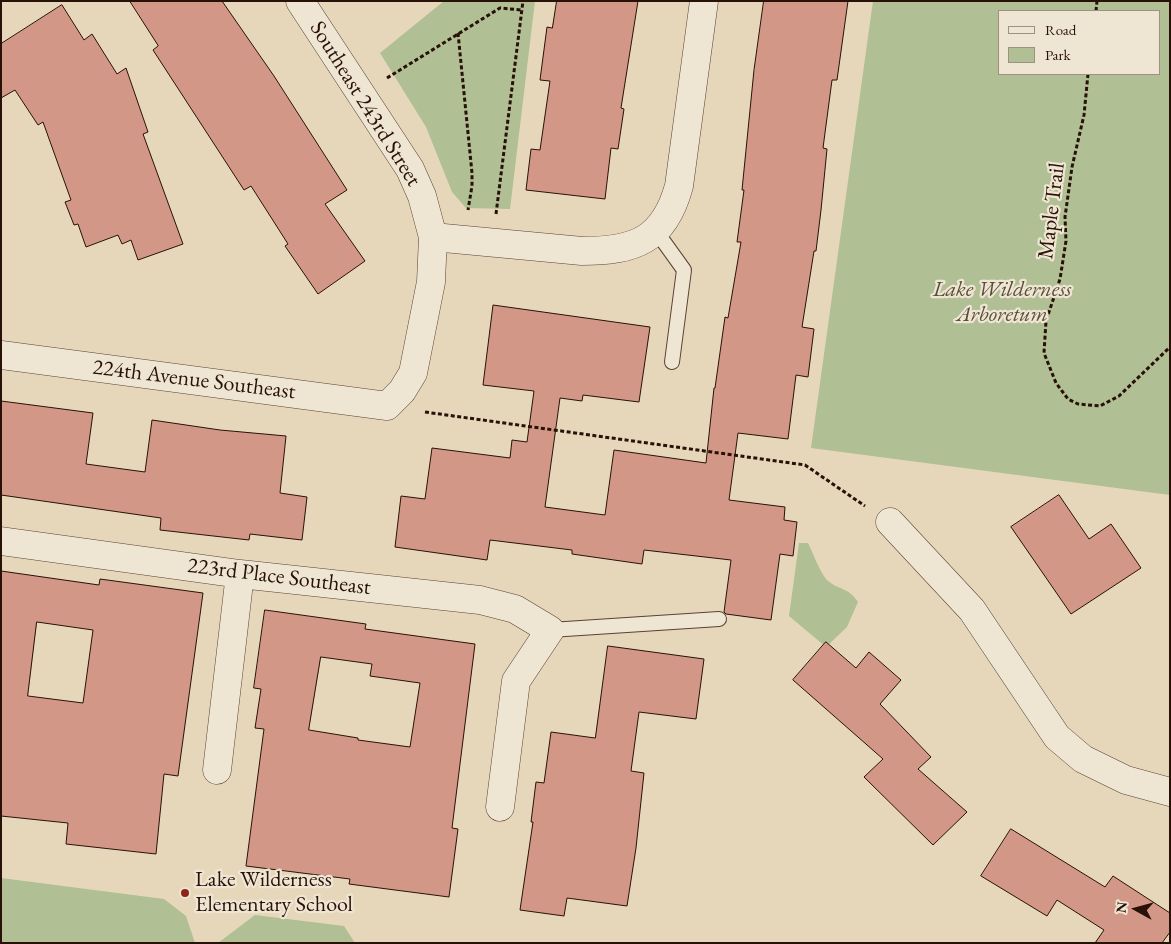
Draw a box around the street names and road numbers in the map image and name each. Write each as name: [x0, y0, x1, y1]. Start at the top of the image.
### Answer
street label: Southeast 243rd Street: [304, 17, 426, 191]
street label: Maple Trail: [1033, 161, 1071, 261]
street label: 224th Avenue Southeast: [91, 354, 297, 406]
street label: 223rd Place Southeast: [186, 553, 372, 601]

